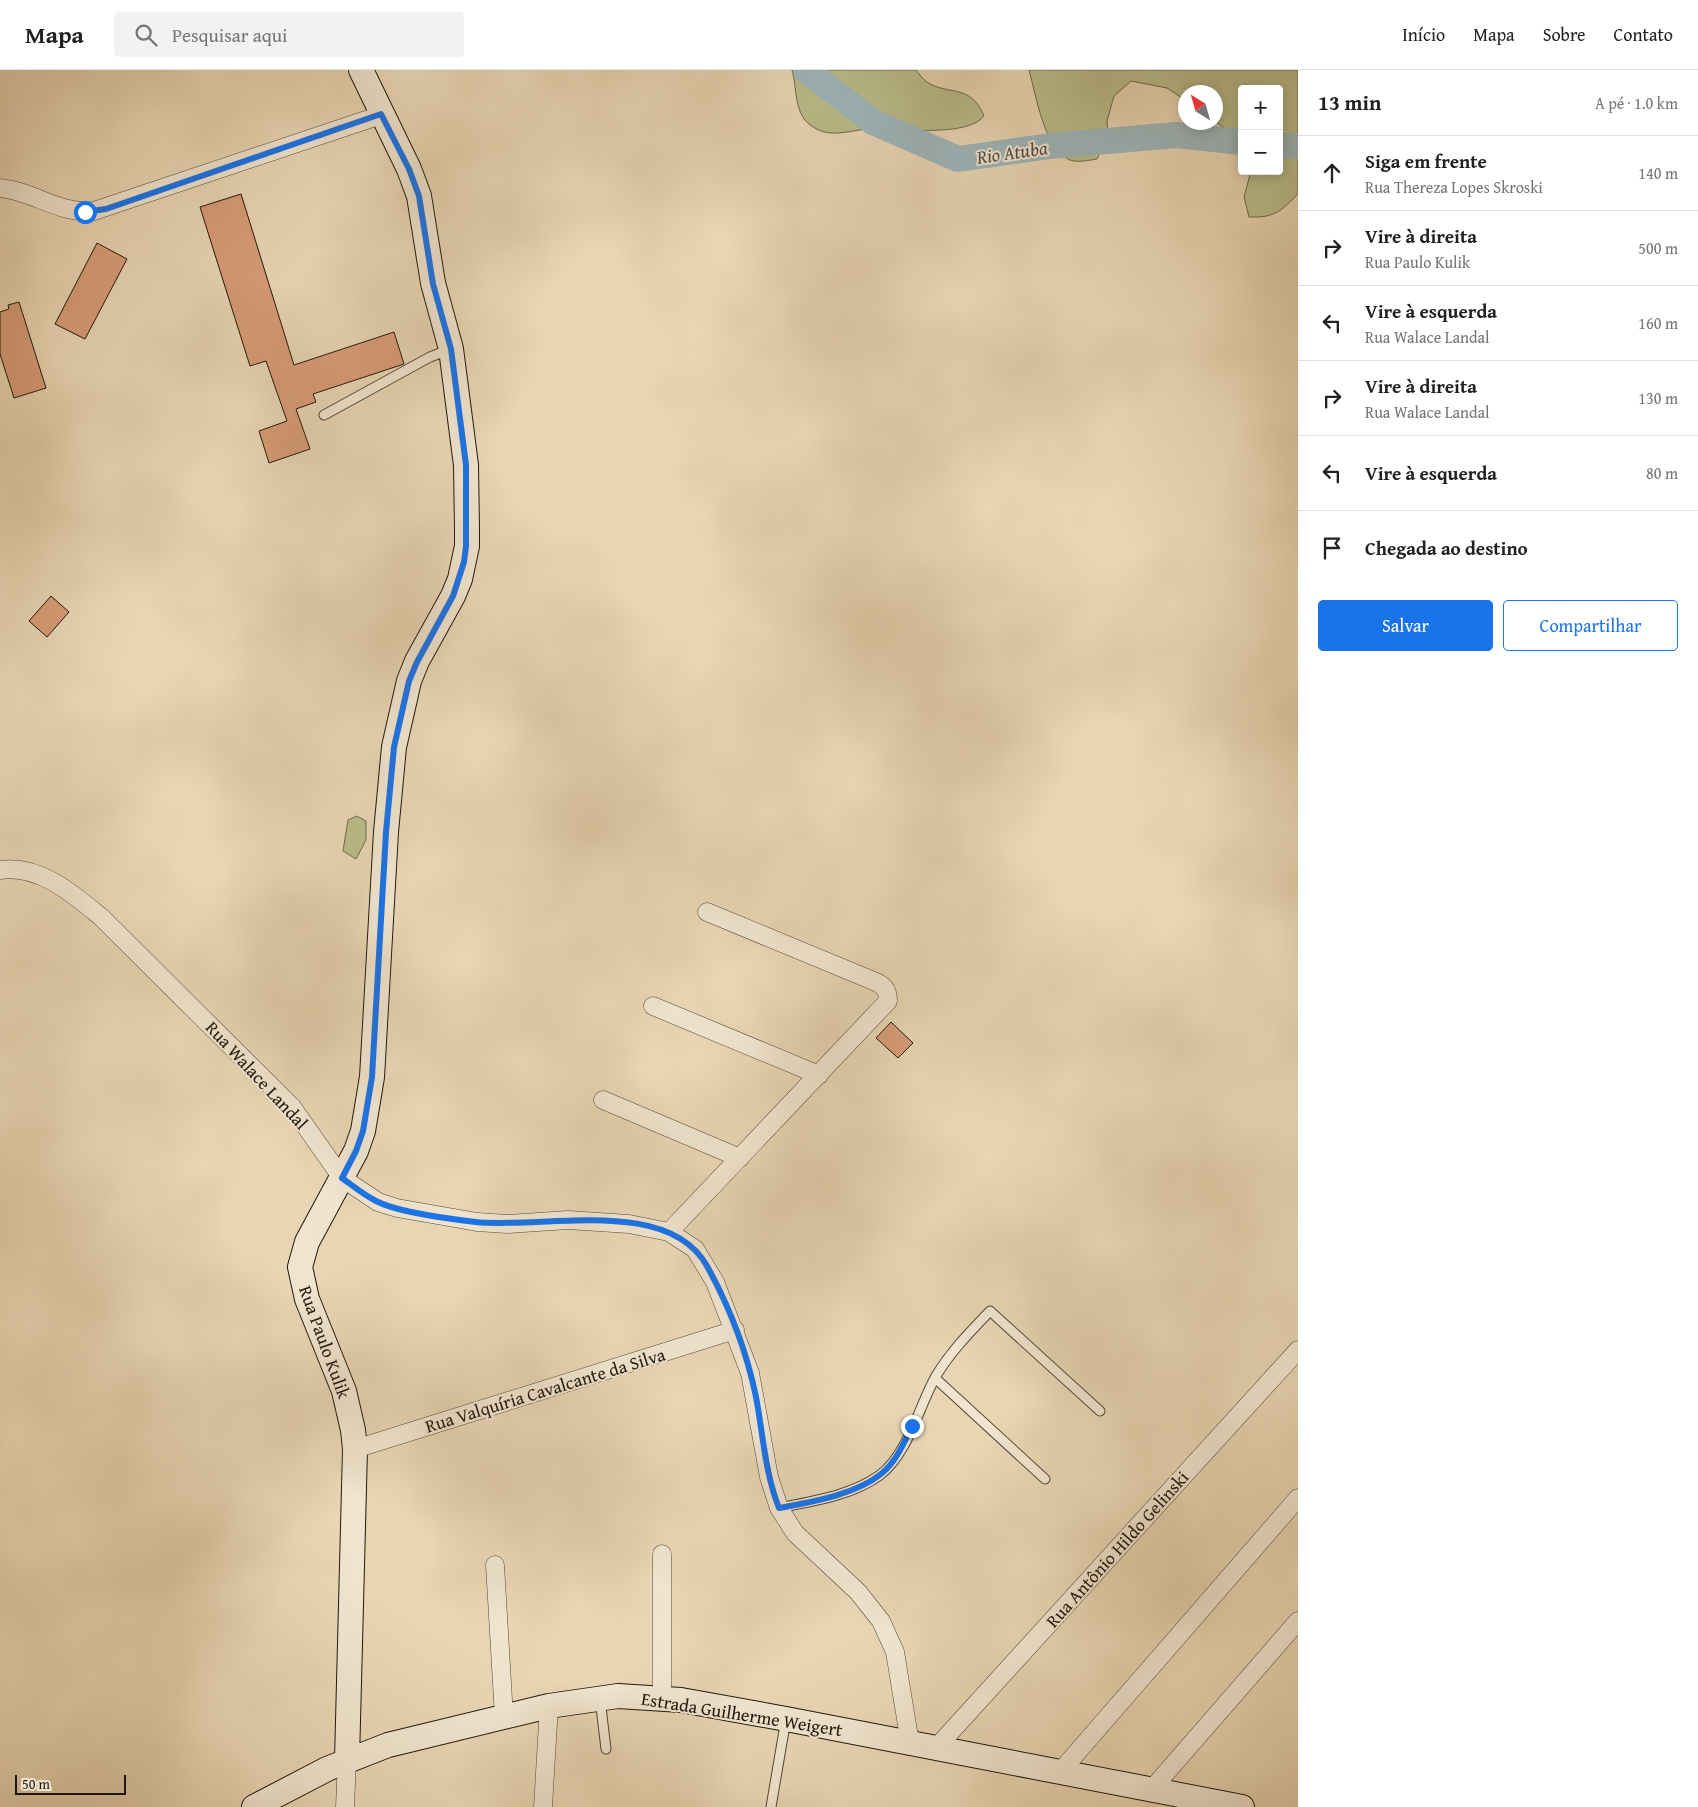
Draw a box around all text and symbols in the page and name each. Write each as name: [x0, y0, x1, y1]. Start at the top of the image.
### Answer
search box: [114, 12, 464, 57]
text: Mapa: [25, 17, 84, 52]
icon: search: [132, 21, 160, 49]
text: Pesquisar aqui: [172, 21, 287, 49]
text: Início: [1402, 21, 1445, 48]
text: Mapa: [1473, 21, 1515, 48]
text: Sobre: [1543, 21, 1586, 48]
text: Contato: [1614, 21, 1673, 48]
north arrow: [1178, 85, 1223, 130]
map controls: [1238, 85, 1283, 175]
button: +: [1238, 85, 1283, 130]
text: 13 min: [1318, 87, 1381, 118]
text: A pé · 1.0 km: [1595, 91, 1678, 115]
button: −: [1238, 130, 1283, 175]
water label: Rio Atuba: [974, 133, 1050, 171]
text: Siga em frente: [1365, 147, 1487, 175]
icon: ahead: [1318, 159, 1346, 187]
text: 140 m: [1638, 161, 1678, 185]
text: Rua Thereza Lopes Skroski: [1365, 175, 1543, 199]
route start: [74, 201, 97, 224]
text: Vire à direita: [1365, 222, 1477, 250]
icon: right: [1318, 234, 1346, 262]
text: 500 m: [1638, 236, 1678, 260]
text: Rua Paulo Kulik: [1365, 250, 1470, 274]
text: Vire à esquerda: [1365, 297, 1497, 325]
icon: left: [1318, 309, 1346, 337]
text: 160 m: [1638, 311, 1678, 335]
text: Rua Walace Landal: [1365, 325, 1490, 349]
text: Vire à direita: [1365, 372, 1477, 400]
icon: right: [1318, 384, 1346, 412]
text: 130 m: [1638, 386, 1678, 410]
text: Rua Walace Landal: [1365, 400, 1490, 424]
icon: left: [1318, 459, 1346, 487]
text: Vire à esquerda: [1365, 459, 1497, 487]
text: 80 m: [1646, 461, 1678, 485]
icon: arrive: [1318, 534, 1346, 562]
text: Chegada ao destino: [1365, 534, 1528, 562]
button: Salvar: [1318, 600, 1493, 651]
button: Compartilhar: [1503, 600, 1678, 651]
street label: Rua Walace Landal: [199, 1015, 315, 1135]
street label: Rua Paulo Kulik: [292, 1282, 358, 1403]
street label: Rua Valquíria Cavalcante da Silva: [422, 1340, 669, 1439]
route end: [901, 1415, 924, 1438]
street label: Rua Antônio Hildo Gelinski: [1039, 1465, 1195, 1633]
street label: Estrada Guilherme Weigert: [640, 1685, 845, 1743]
scale bar: [15, 1772, 126, 1795]
text: 50 m: [22, 1774, 50, 1794]

